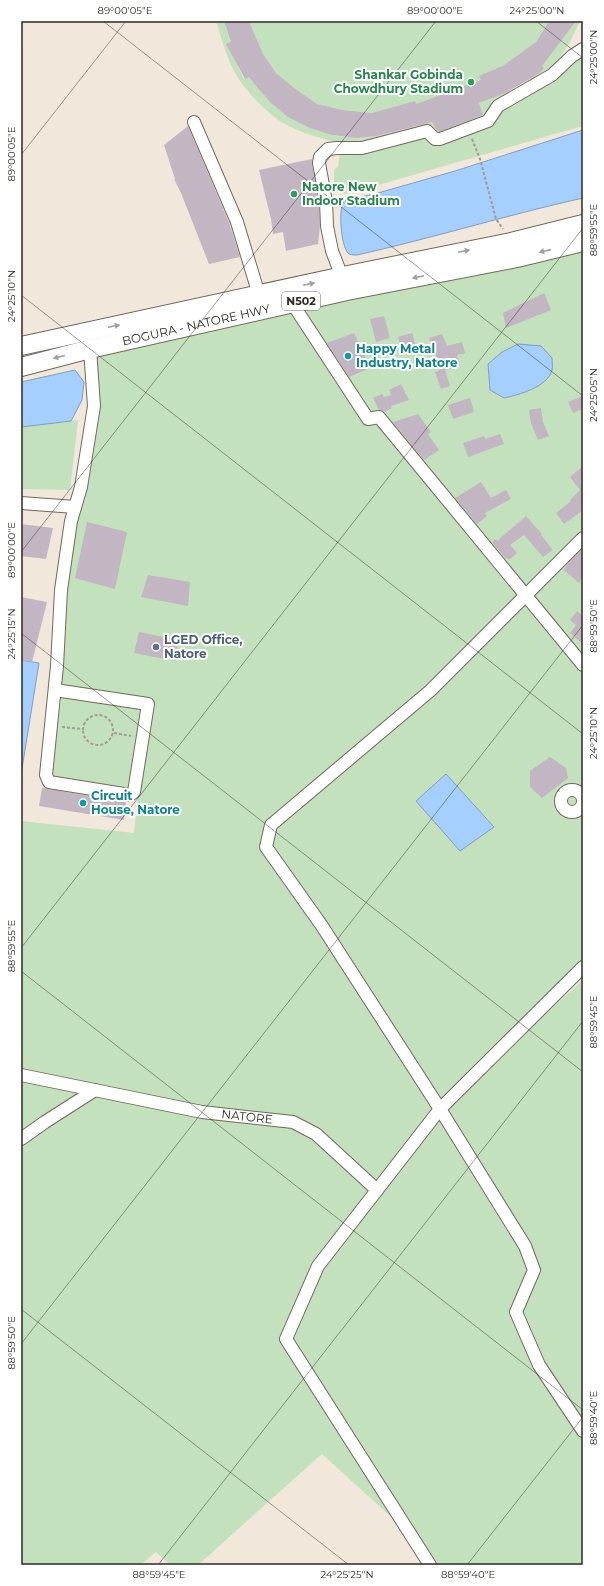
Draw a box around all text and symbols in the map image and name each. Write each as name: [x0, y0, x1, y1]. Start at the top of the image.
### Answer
text: 89°00'05"E: [98, 4, 153, 17]
text: 89°00'00"E: [407, 4, 463, 17]
text: 24°25'00"N: [510, 4, 564, 17]
text: 24°25'00"N: [587, 30, 600, 84]
place label: Shankar Gobinda Chowdhury Stadium: [334, 67, 463, 96]
marker: Shankar Gobinda Chowdhury Stadium: [466, 77, 476, 87]
text: 89°00'05"E: [5, 126, 18, 181]
place label: Natore New Indoor Stadium: [302, 179, 400, 208]
marker: Natore New Indoor Stadium: [289, 189, 299, 199]
text: 88°59'55"E: [587, 203, 600, 256]
one-way arrow: [458, 248, 470, 254]
one-way arrow: [539, 248, 551, 254]
text: 24°25'10"N: [5, 270, 18, 322]
one-way arrow: [412, 274, 424, 280]
one-way arrow: [303, 280, 315, 286]
road number: N502: [282, 292, 320, 310]
street label: BOGURA - NATORE HWY: [121, 301, 272, 349]
one-way arrow: [108, 323, 120, 329]
place label: Happy Metal Industry, Natore: [356, 341, 458, 370]
marker: Happy Metal Industry, Natore: [343, 351, 353, 361]
one-way arrow: [52, 354, 64, 360]
text: 24°25'05"N: [587, 368, 600, 422]
text: 89°00'00"E: [5, 522, 18, 578]
text: 88°59'50"E: [587, 599, 600, 653]
text: 24°25'15"N: [5, 608, 18, 660]
place label: LGED Office, Natore: [164, 632, 243, 661]
marker: LGED Office, Natore: [151, 642, 161, 652]
text: 24°25'10"N: [587, 707, 600, 759]
place label: Circuit House, Natore: [91, 788, 180, 817]
marker: Circuit House, Natore: [78, 798, 88, 808]
text: 88°59'55"E: [5, 919, 18, 972]
text: 88°59'45"E: [587, 995, 600, 1049]
street label: NATORE: [221, 1106, 273, 1127]
text: 88°59'50"E: [5, 1316, 18, 1370]
text: 88°59'40"E: [587, 1391, 600, 1445]
text: 88°59'45"E: [132, 1568, 186, 1581]
text: 24°25'25"N: [320, 1568, 374, 1581]
text: 88°59'40"E: [441, 1568, 495, 1581]

